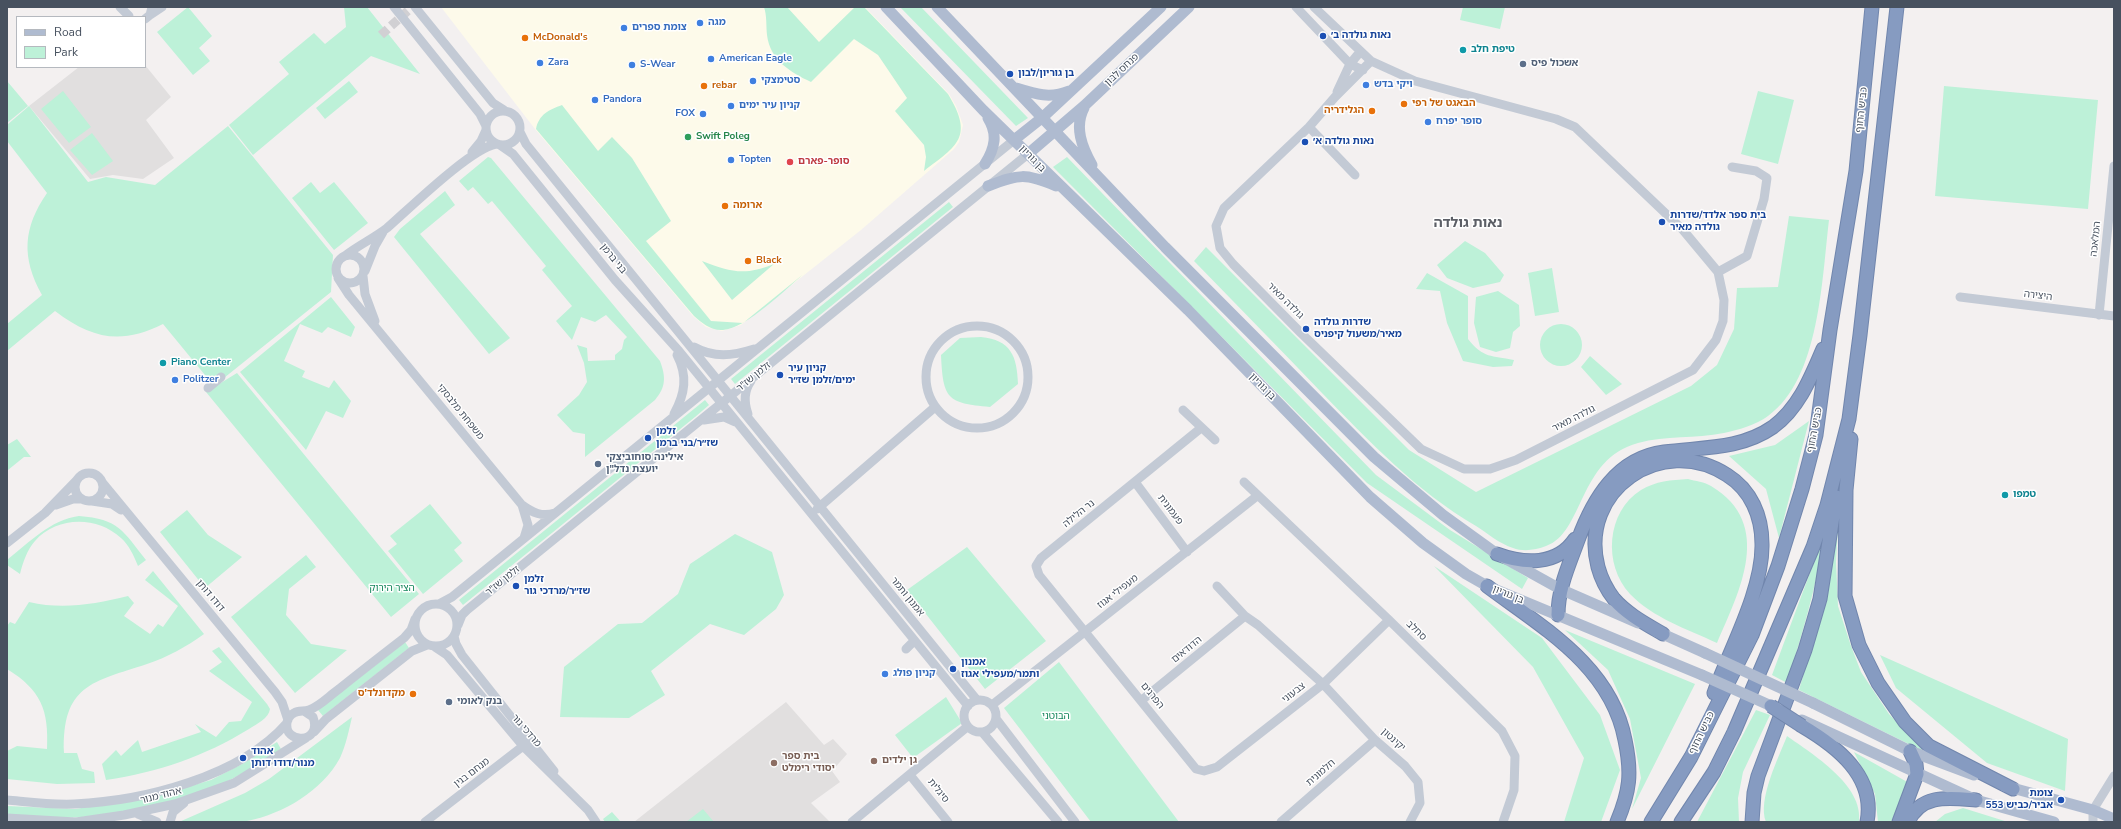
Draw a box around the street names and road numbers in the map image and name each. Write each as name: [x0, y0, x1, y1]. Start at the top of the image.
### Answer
street label: פנחס לבון: [1102, 51, 1142, 89]
street label: כביש החוף: [1854, 87, 1870, 133]
street label: בן גוריון: [1016, 143, 1048, 175]
street label: המלאכה: [2088, 221, 2104, 257]
street label: בני ברמן: [597, 241, 629, 277]
street label: גולדה מאיר: [1264, 280, 1306, 322]
street label: היצירה: [2023, 288, 2053, 304]
street label: זלמן שז"ר: [734, 360, 774, 394]
street label: בן גוריון: [1246, 371, 1278, 403]
street label: משפחת מלבסקי: [434, 382, 486, 442]
street label: גולדה מאיר: [1550, 403, 1598, 435]
street label: כביש החוף: [1805, 406, 1825, 454]
street label: פעמונית: [1155, 492, 1185, 528]
street label: נר הלילה: [1061, 498, 1097, 530]
street label: זלמן שז"ר: [483, 564, 523, 598]
street label: מעפילי אגוז: [1095, 572, 1141, 612]
street label: אמנון ותמר: [888, 575, 926, 619]
street label: דודו דותן: [193, 578, 227, 614]
street label: בן גוריון: [1491, 583, 1525, 607]
street label: סחלב: [1403, 618, 1429, 644]
street label: הדודאים: [1169, 634, 1205, 666]
street label: הפרגים: [1138, 680, 1166, 712]
street label: צבעוני: [1280, 680, 1308, 706]
street label: כביש החוף: [1687, 710, 1717, 756]
street label: מרדכי גור: [509, 712, 543, 750]
street label: יקינטון: [1378, 726, 1408, 754]
street label: מנחם בגין: [452, 756, 492, 790]
street label: חלמונית: [1304, 757, 1338, 789]
street label: סיגלית: [925, 776, 951, 806]
street label: אהוד מנור: [139, 785, 183, 807]

